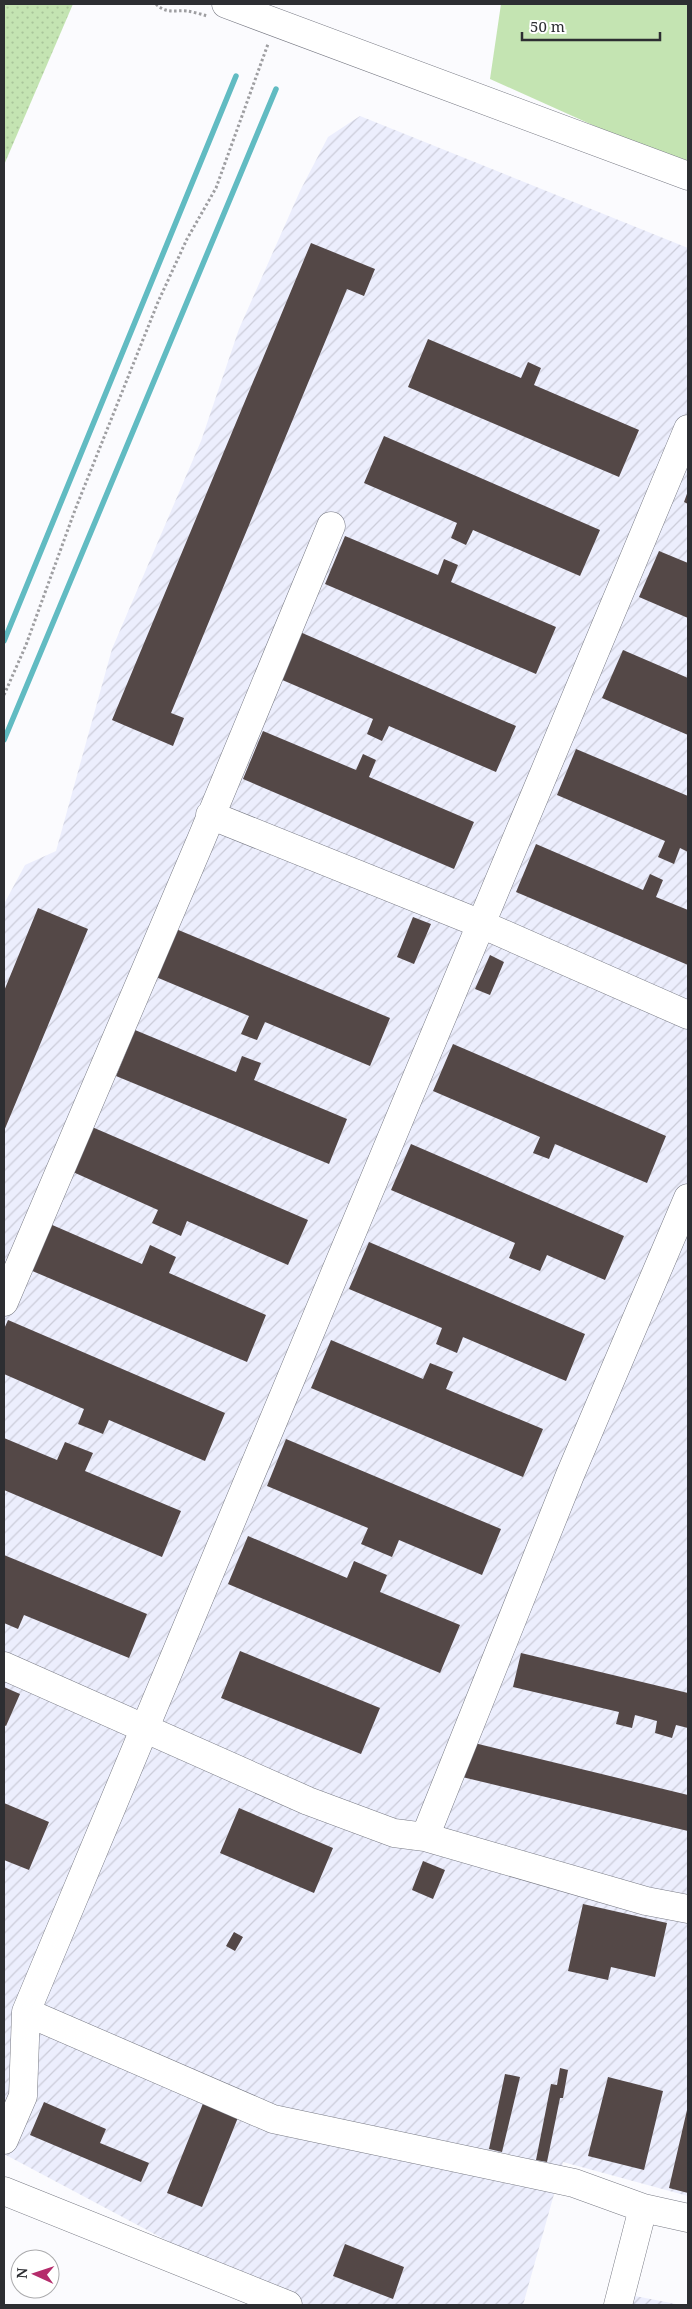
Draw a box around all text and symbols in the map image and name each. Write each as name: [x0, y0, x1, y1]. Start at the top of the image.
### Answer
scale bar: [522, 10, 660, 42]
text: 50 m: [530, 16, 565, 36]
north arrow: [10, 2249, 60, 2299]
text: N: [12, 2267, 31, 2279]

